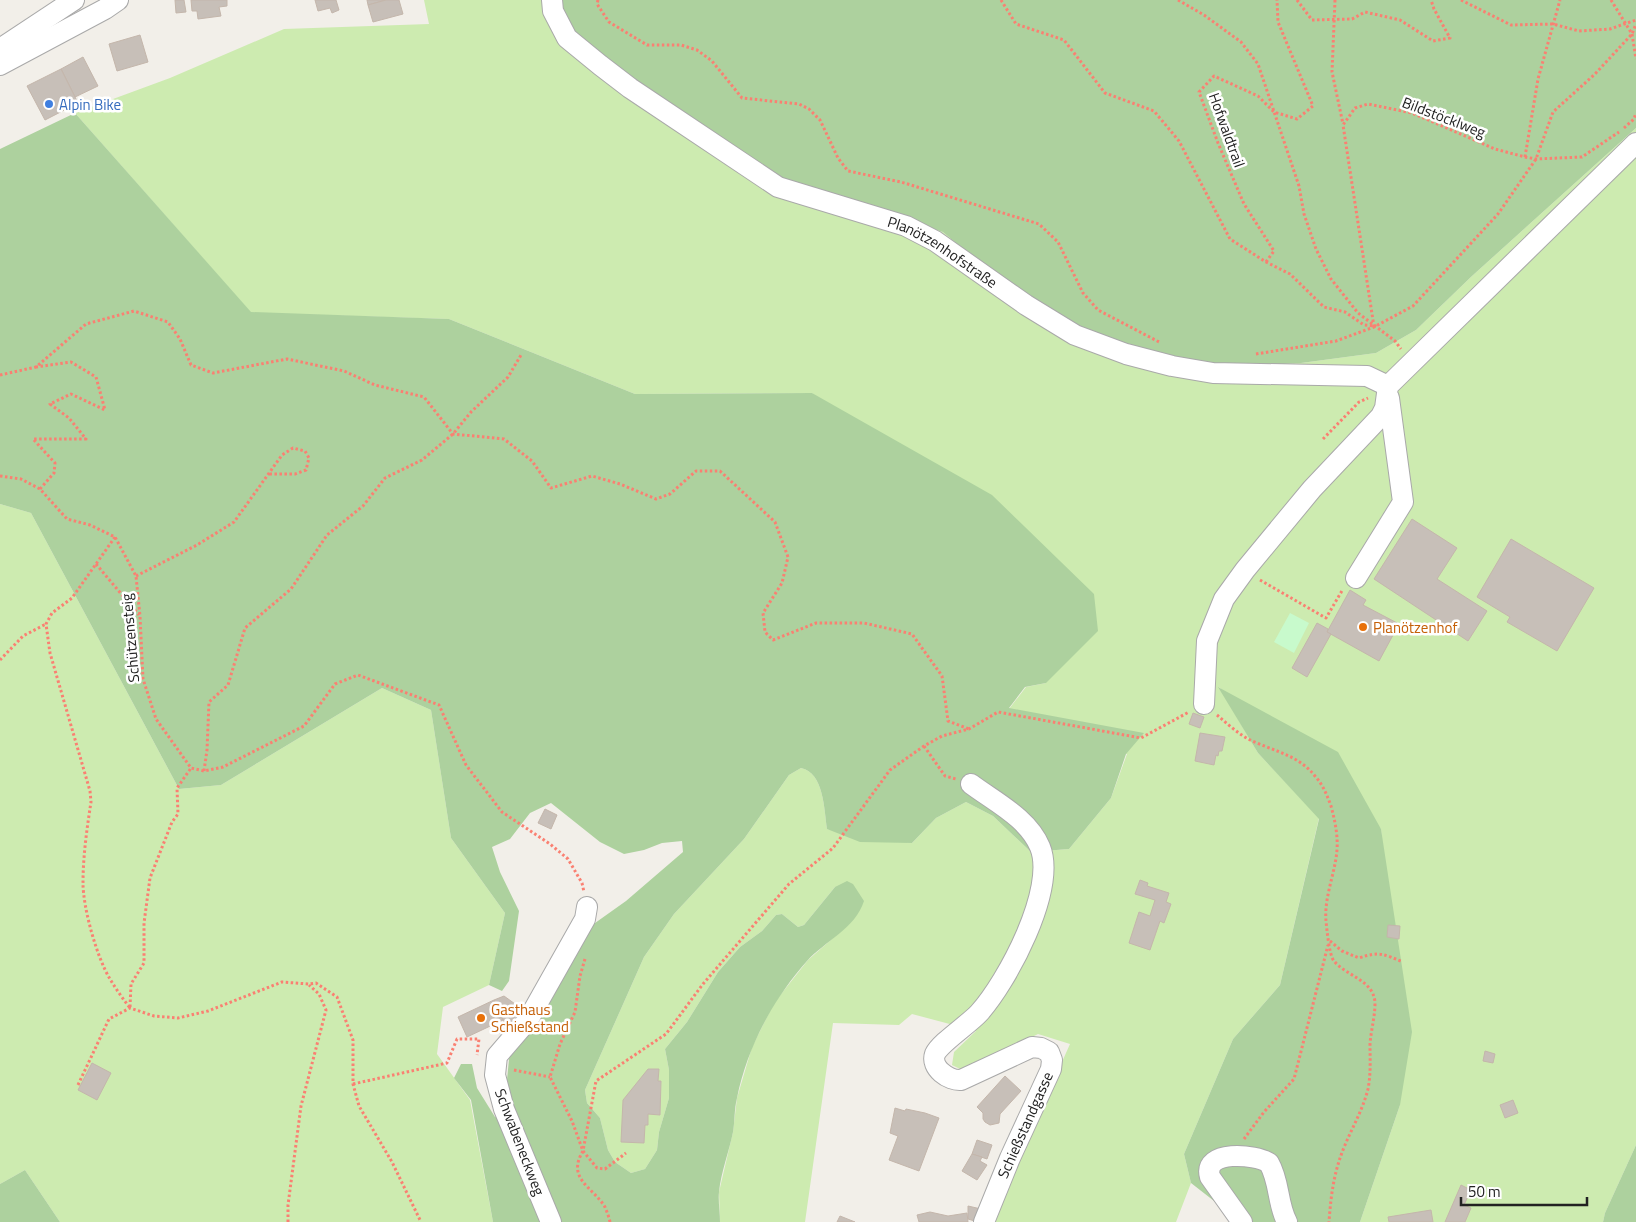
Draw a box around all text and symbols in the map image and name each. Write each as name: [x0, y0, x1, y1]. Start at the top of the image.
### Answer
street label: Hofwaldtrail: [1203, 89, 1251, 171]
street label: Bildstöcklweg: [1399, 91, 1489, 144]
place label: Alpin Bike: [59, 93, 121, 116]
marker: Alpin Bike: [43, 98, 55, 110]
street label: Planötzenhofstraße: [885, 210, 1002, 293]
street label: Schützensteig: [115, 592, 145, 683]
place label: Planötzenhof: [1373, 616, 1457, 639]
marker: Planötzenhof: [1357, 621, 1369, 633]
place label: Gasthaus Schießstand: [491, 998, 569, 1038]
marker: Gasthaus Schießstand: [475, 1012, 487, 1024]
street label: Schießstandgasse: [991, 1068, 1059, 1182]
street label: Schwabeneckweg: [489, 1085, 551, 1199]
scale bar: [1461, 1174, 1587, 1206]
text: 50 m: [1468, 1180, 1501, 1203]

